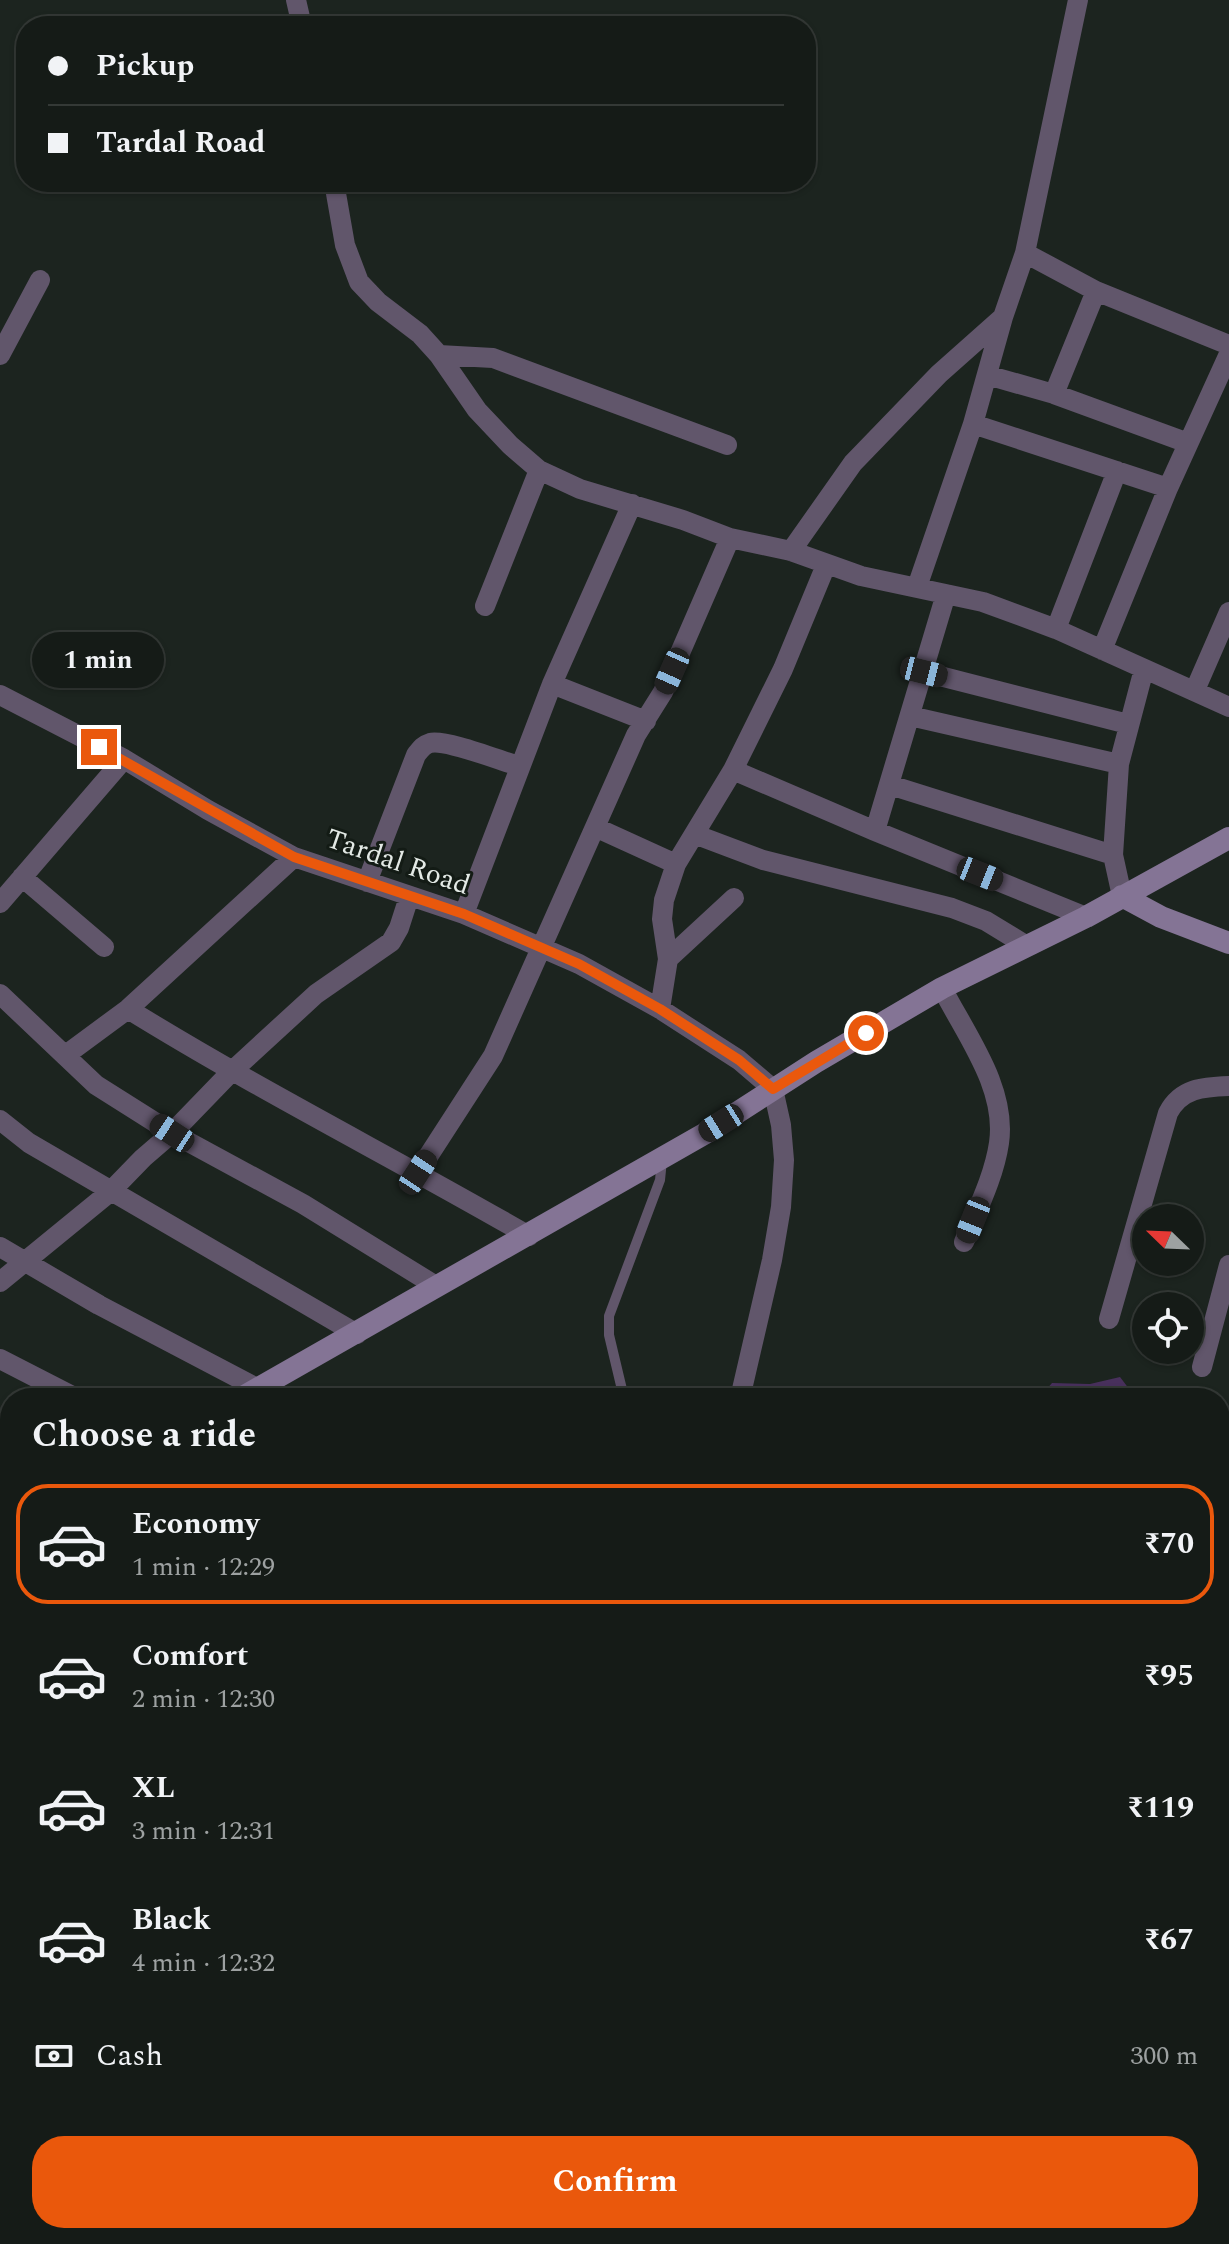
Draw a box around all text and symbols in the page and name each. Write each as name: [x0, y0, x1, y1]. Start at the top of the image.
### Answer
text: Pickup: [96, 43, 194, 89]
text: Tardal Road: [96, 120, 266, 166]
callout: 1 min: [33, 631, 165, 687]
text: 1 min: [63, 640, 133, 680]
car: [651, 644, 693, 698]
car: [898, 655, 950, 689]
route end: [81, 729, 117, 765]
street label: Tardal Road: [320, 817, 476, 907]
car: [953, 854, 1007, 894]
route start: [848, 1015, 884, 1051]
car: [694, 1100, 748, 1146]
car: [145, 1110, 199, 1156]
car: [395, 1145, 441, 1199]
car: [953, 1193, 993, 1247]
north arrow: [1132, 1204, 1204, 1276]
map controls: [1132, 1204, 1204, 1364]
button: locate: [1132, 1292, 1204, 1364]
text: Choose a ride: [32, 1408, 256, 1463]
text: Economy: [132, 1501, 259, 1547]
icon: car: [36, 1508, 108, 1580]
text: ₹70: [1144, 1521, 1194, 1567]
text: 1 min · 12:29: [132, 1547, 275, 1587]
text: Comfort: [132, 1633, 248, 1679]
icon: car: [36, 1640, 108, 1712]
text: ₹95: [1144, 1653, 1194, 1699]
text: 2 min · 12:30: [132, 1679, 275, 1719]
text: XL: [132, 1765, 175, 1811]
icon: car: [36, 1772, 108, 1844]
text: ₹119: [1127, 1785, 1194, 1831]
text: 3 min · 12:31: [132, 1811, 275, 1851]
text: Black: [132, 1897, 211, 1943]
icon: car: [36, 1904, 108, 1976]
text: ₹67: [1144, 1917, 1194, 1963]
text: 4 min · 12:32: [132, 1943, 275, 1983]
text: Cash: [96, 2033, 163, 2079]
icon: cash: [32, 2034, 76, 2078]
text: 300 m: [1130, 2036, 1198, 2076]
button: Confirm: [32, 2136, 1198, 2228]

